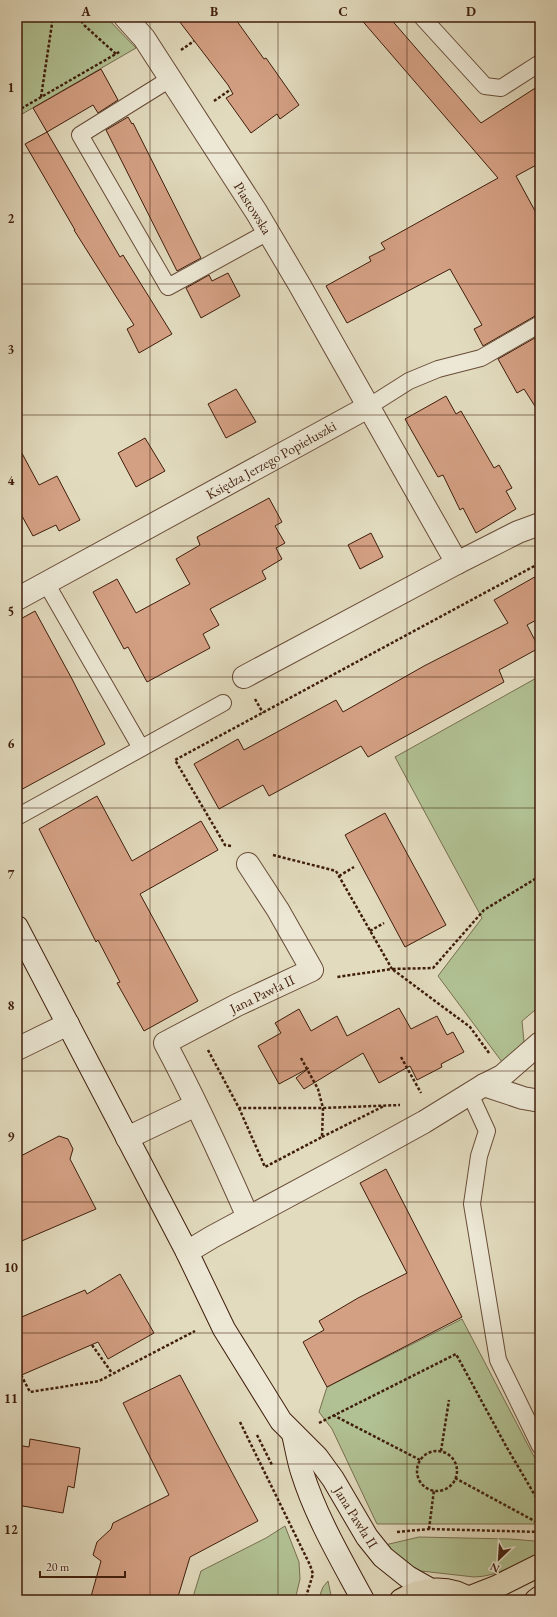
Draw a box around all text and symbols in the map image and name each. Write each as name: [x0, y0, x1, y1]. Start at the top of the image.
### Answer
text: A: [80, 3, 91, 20]
text: B: [210, 3, 218, 20]
text: C: [338, 3, 348, 20]
text: D: [466, 3, 476, 20]
text: 1: [8, 79, 15, 96]
street label: Piastowska: [230, 178, 276, 238]
text: 2: [8, 210, 15, 227]
text: 3: [8, 341, 15, 358]
street label: Księdza Jerzego Popiełuszki: [203, 416, 340, 503]
text: 4: [8, 472, 15, 489]
text: 5: [8, 603, 14, 620]
text: 6: [8, 735, 15, 752]
text: 7: [8, 866, 15, 883]
street label: Jana Pawła II: [226, 970, 298, 1018]
text: 8: [8, 997, 15, 1014]
text: 9: [8, 1128, 15, 1145]
text: 10: [4, 1259, 18, 1276]
text: 11: [4, 1390, 18, 1407]
street label: Jana Pawła II: [329, 1482, 382, 1552]
text: 12: [4, 1521, 18, 1538]
north arrow: [479, 1539, 519, 1579]
scale bar: [40, 1553, 125, 1579]
text: 20 m: [46, 1559, 70, 1575]
text: N: [488, 1560, 502, 1576]

